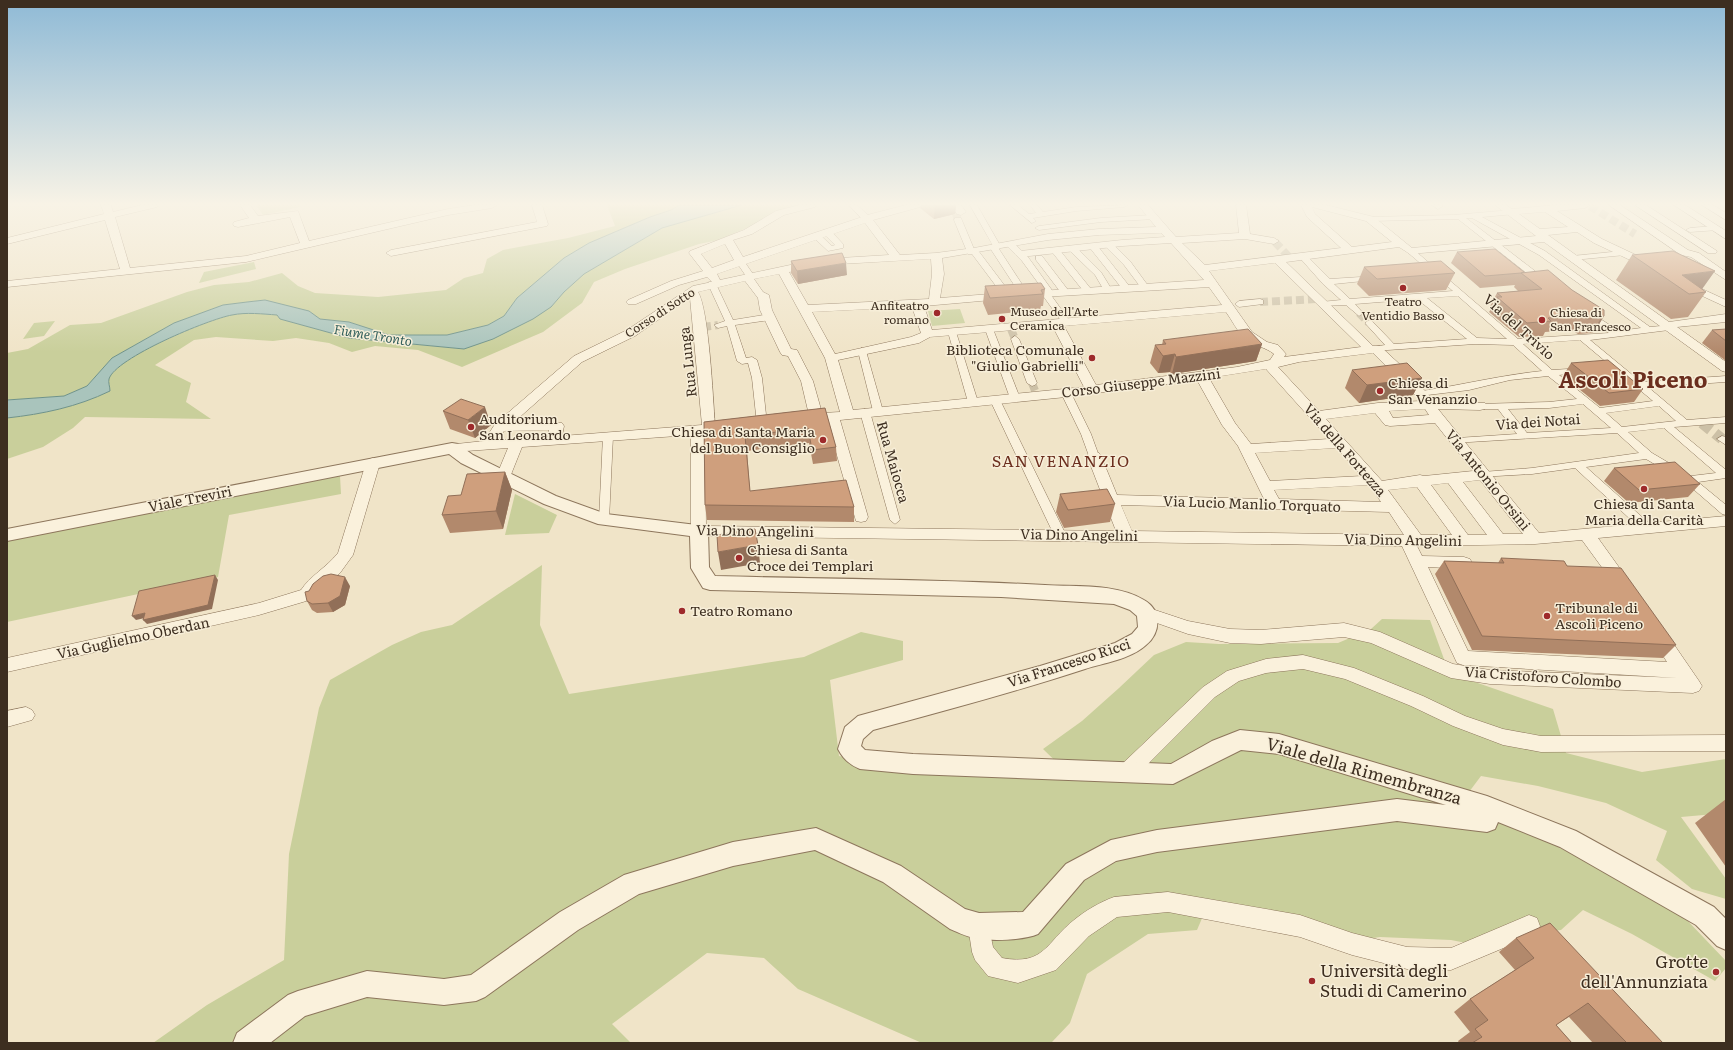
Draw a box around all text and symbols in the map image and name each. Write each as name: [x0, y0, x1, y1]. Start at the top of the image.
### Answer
street label: Corso di Sotto: [621, 283, 698, 342]
marker: Teatro Ventidio Basso: [1398, 283, 1408, 293]
street label: Via del Trivio: [1479, 289, 1560, 364]
place label: Teatro Ventidio Basso: [1361, 292, 1445, 324]
place label: Anfiteatro romano: [871, 296, 929, 328]
place label: Museo dell'Arte Ceramica: [1010, 302, 1098, 334]
place label: Chiesa di San Francesco: [1550, 303, 1631, 335]
marker: Anfiteatro romano: [932, 308, 942, 318]
marker: Museo dell'Arte Ceramica: [997, 314, 1007, 324]
marker: Chiesa di San Francesco: [1537, 315, 1547, 325]
water label: Fiume Tronto: [333, 319, 413, 350]
street label: Rua Lunga: [673, 325, 701, 398]
place label: Biblioteca Comunale "Giulio Gabrielli": [946, 339, 1084, 375]
marker: Biblioteca Comunale "Giulio Gabrielli": [1087, 353, 1097, 363]
street label: Corso Giuseppe Mazzini: [1060, 362, 1222, 402]
district label: Ascoli Piceno: [1559, 362, 1707, 395]
place label: Chiesa di San Venanzio: [1388, 372, 1477, 408]
marker: Chiesa di San Venanzio: [1375, 386, 1385, 396]
street label: Via della Fortezza: [1300, 399, 1392, 500]
place label: Auditorium San Leonardo: [479, 408, 571, 444]
street label: Via dei Notai: [1495, 408, 1581, 434]
street label: Rua Maiocca: [873, 418, 915, 505]
place label: Chiesa di Santa Maria del Buon Consiglio: [671, 421, 815, 457]
marker: Auditorium San Leonardo: [466, 422, 476, 432]
street label: Via Antonio Orsini: [1442, 425, 1536, 534]
marker: Chiesa di Santa Maria del Buon Consiglio: [818, 435, 828, 445]
district label: SAN VENANZIO: [992, 448, 1130, 472]
street label: Viale Treviri: [146, 480, 234, 516]
marker: Chiesa di Santa Maria della Carità: [1639, 484, 1649, 494]
street label: Via Lucio Manlio Torquato: [1163, 490, 1341, 516]
place label: Chiesa di Santa Maria della Carità: [1585, 493, 1704, 529]
street label: Via Dino Angelini: [696, 519, 814, 541]
street label: Via Dino Angelini: [1020, 523, 1138, 545]
street label: Via Dino Angelini: [1344, 528, 1462, 550]
place label: Chiesa di Santa Croce dei Templari: [747, 539, 874, 575]
marker: Chiesa di Santa Croce dei Templari: [734, 553, 744, 563]
place label: Tribunale di Ascoli Piceno: [1555, 597, 1643, 633]
place label: Teatro Romano: [690, 600, 793, 620]
marker: Teatro Romano: [677, 606, 687, 616]
street label: Via Guglielmo Oberdan: [55, 611, 211, 663]
marker: Tribunale di Ascoli Piceno: [1542, 611, 1552, 621]
street label: Via Francesco Ricci: [1005, 633, 1133, 691]
street label: Via Cristoforo Colombo: [1464, 661, 1622, 691]
street label: Viale della Rimembranza: [1264, 730, 1466, 810]
place label: Grotte dell'Annunziata: [1581, 948, 1709, 993]
place label: Università degli Studi di Camerino: [1320, 957, 1467, 1002]
marker: Grotte dell'Annunziata: [1711, 967, 1721, 977]
marker: Università degli Studi di Camerino: [1307, 976, 1317, 986]

